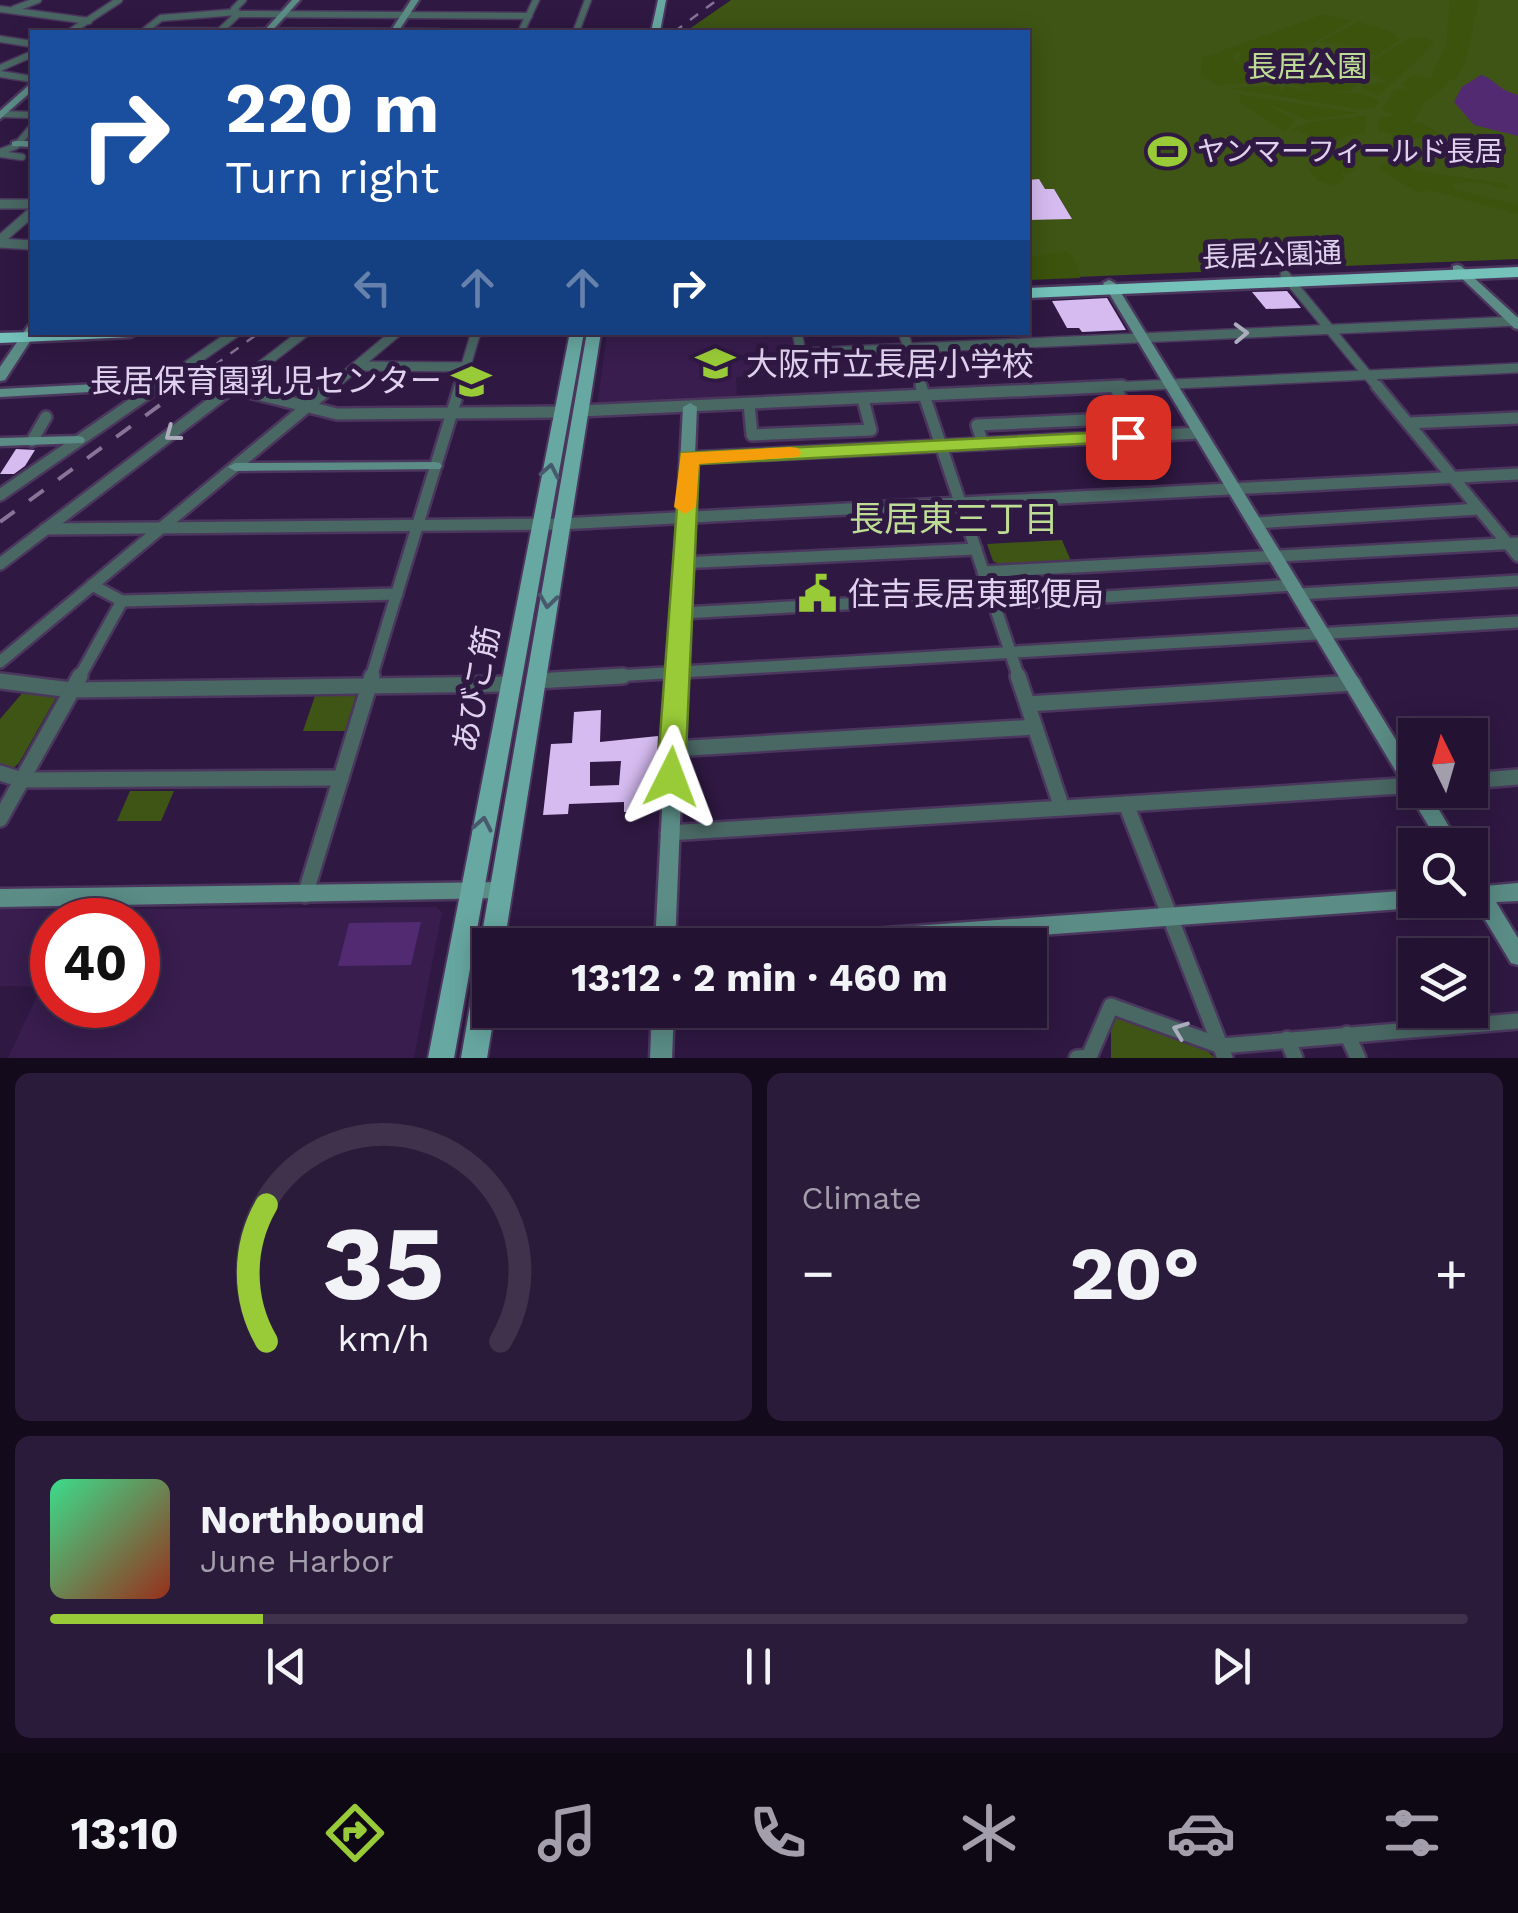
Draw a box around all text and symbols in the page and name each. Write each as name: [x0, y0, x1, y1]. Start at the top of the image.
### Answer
district label: 長居公園: [1247, 49, 1367, 84]
text: 220 m: [225, 67, 439, 149]
icon: right: [60, 70, 190, 200]
sports icon: ヤンマーフィールド長居: [1146, 130, 1188, 172]
place label: ヤンマーフィールド長居: [1197, 135, 1503, 168]
text: Turn right: [225, 151, 439, 204]
street label: 長居公園通: [1201, 236, 1343, 274]
icon: left: [345, 260, 400, 315]
icon: ahead: [450, 260, 505, 315]
icon: ahead: [555, 260, 610, 315]
icon: right: [660, 260, 715, 315]
one-way arrow: [1233, 323, 1249, 344]
school or university icon: 大阪市立長居小学校: [695, 343, 737, 385]
place label: 大阪市立長居小学校: [746, 345, 1034, 383]
school or university icon: 長居保育園乳児センター: [451, 360, 493, 402]
place label: 長居保育園乳児センター: [90, 362, 442, 400]
pin: [1086, 395, 1171, 480]
icon: arrive: [1101, 410, 1156, 465]
one-way arrow: [165, 422, 183, 440]
one-way arrow: [538, 462, 559, 479]
district label: 長居東三丁目: [849, 498, 1059, 540]
public building icon: 住吉長居東郵便局: [797, 573, 839, 615]
place label: 住吉長居東郵便局: [848, 575, 1104, 613]
one-way arrow: [539, 593, 560, 610]
street label: あびこ筋: [445, 623, 507, 755]
north arrow: [1398, 718, 1488, 808]
map controls: [1398, 718, 1488, 1028]
position arrow: [619, 725, 723, 829]
one-way arrow: [472, 816, 493, 833]
button: search: [1398, 828, 1488, 918]
speed limit sign: 40: [30, 898, 160, 1028]
button: layers: [1398, 938, 1488, 1028]
text: 13:12 · 2 min · 460 m: [571, 956, 948, 1000]
one-way arrow: [1172, 1021, 1189, 1041]
text: Climate: [802, 1179, 922, 1217]
text: 35: [322, 1202, 444, 1324]
text: 20°: [1070, 1229, 1200, 1317]
text: −: [802, 1241, 835, 1305]
text: +: [1435, 1241, 1468, 1305]
text: km/h: [337, 1318, 429, 1360]
text: Northbound: [200, 1498, 425, 1542]
text: June Harbor: [200, 1542, 394, 1580]
icon: previous: [259, 1639, 314, 1694]
icon: pause: [731, 1639, 786, 1694]
icon: next: [1204, 1639, 1259, 1694]
icon: directions: [320, 1798, 390, 1868]
icon: music: [532, 1798, 602, 1868]
icon: phone: [743, 1798, 813, 1868]
icon: climate: [954, 1798, 1024, 1868]
icon: car: [1166, 1798, 1236, 1868]
icon: filters: [1377, 1798, 1447, 1868]
text: 13:10: [71, 1807, 179, 1860]

